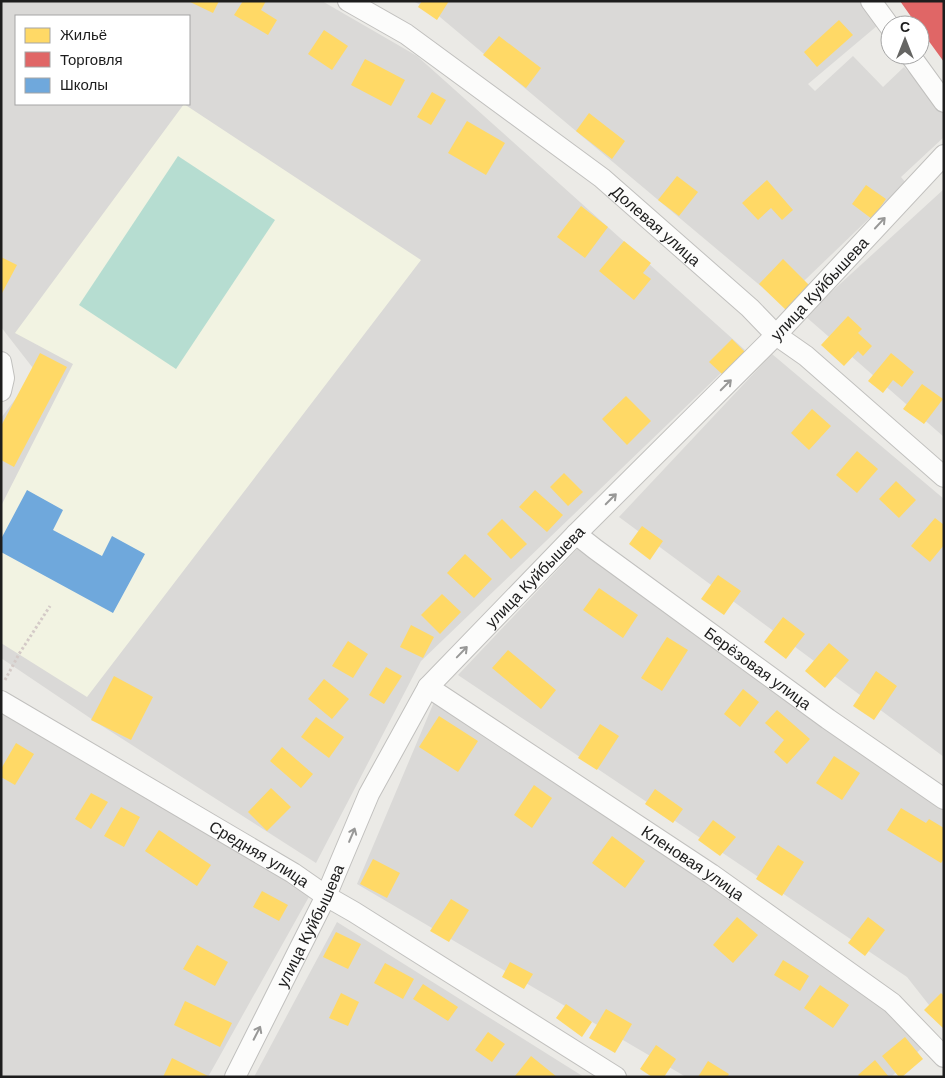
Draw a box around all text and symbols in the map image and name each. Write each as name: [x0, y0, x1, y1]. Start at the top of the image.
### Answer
legend: [15, 15, 190, 105]
north arrow: [880, 15, 930, 65]
text: С: [900, 19, 910, 35]
text: Жильё: [60, 26, 107, 43]
text: Торговля: [60, 51, 123, 68]
text: Школы: [60, 76, 108, 93]
street label: Долевая улица: [608, 183, 704, 269]
one-way arrow: [874, 216, 886, 229]
street label: улица Куйбышева: [768, 234, 872, 344]
one-way arrow: [720, 378, 732, 391]
one-way arrow: [604, 493, 617, 505]
street label: улица Куйбышева: [482, 523, 588, 631]
street label: Берёзовая улица: [701, 624, 814, 713]
one-way arrow: [456, 645, 468, 658]
street label: Средняя улица: [206, 818, 312, 891]
street label: Кленовая улица: [638, 823, 747, 904]
one-way arrow: [348, 828, 357, 843]
street label: улица Куйбышева: [274, 862, 347, 990]
one-way arrow: [253, 1026, 262, 1041]

